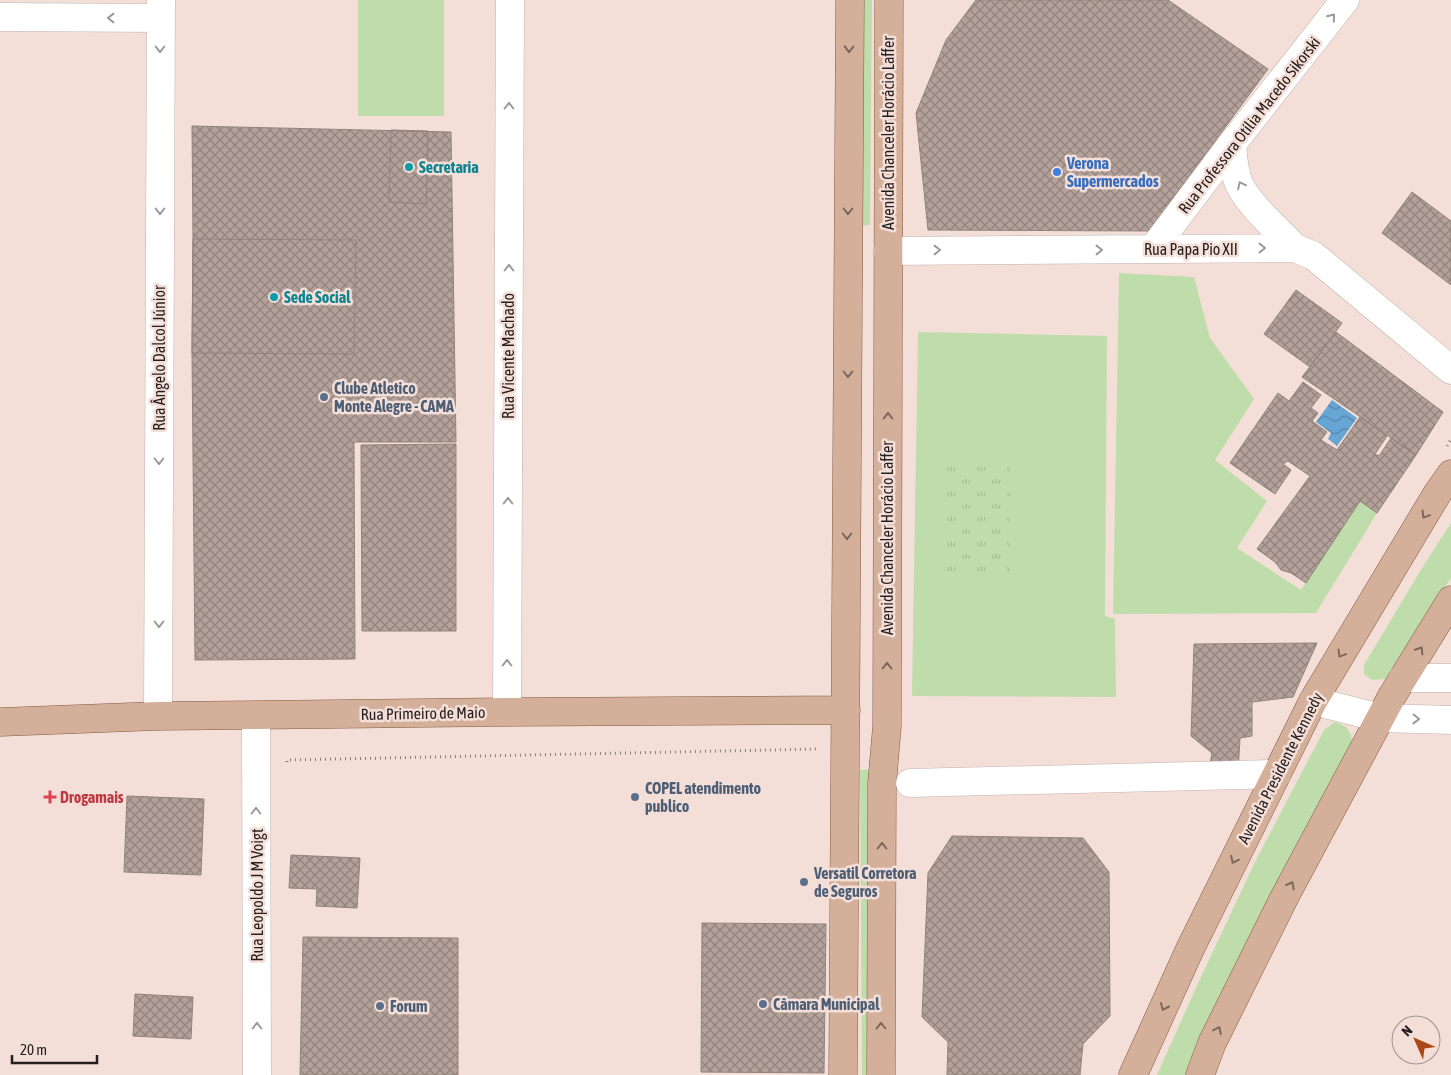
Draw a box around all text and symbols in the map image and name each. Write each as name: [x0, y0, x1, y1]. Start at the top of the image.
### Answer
one-way arrow: [107, 13, 114, 23]
one-way arrow: [1327, 13, 1336, 22]
street label: Rua Professora Otília Macedo Sikorski: [1175, 33, 1323, 217]
street label: Avenida Chanceler Horácio Laffer: [879, 36, 897, 230]
one-way arrow: [155, 45, 165, 53]
one-way arrow: [844, 45, 854, 53]
one-way arrow: [504, 102, 514, 110]
place label: Verona Supermercados: [1066, 154, 1159, 190]
place label: Secretaria: [419, 158, 479, 176]
marker: Secretaria: [403, 161, 415, 173]
marker: Verona Supermercados: [1051, 166, 1063, 178]
one-way arrow: [1237, 181, 1247, 190]
one-way arrow: [155, 208, 165, 215]
one-way arrow: [843, 208, 853, 215]
street label: Rua Papa Pio XII: [1144, 240, 1238, 259]
one-way arrow: [1258, 243, 1266, 253]
one-way arrow: [1095, 244, 1103, 255]
one-way arrow: [933, 245, 941, 256]
one-way arrow: [504, 264, 514, 272]
street label: Rua Ângelo Dalcol Júnior: [150, 285, 169, 431]
place label: Sede Social: [284, 288, 351, 306]
marker: Sede Social: [268, 291, 280, 303]
street label: Rua Vicente Machado: [499, 293, 517, 419]
one-way arrow: [843, 370, 853, 378]
place label: Clube Atletico Monte Alegre - CAMA: [334, 379, 454, 415]
marker: Clube Atletico Monte Alegre - CAMA: [318, 391, 330, 403]
one-way arrow: [882, 412, 893, 420]
street label: Avenida Chanceler Horácio Laffer: [878, 441, 896, 635]
one-way arrow: [154, 458, 164, 465]
one-way arrow: [503, 497, 513, 504]
one-way arrow: [1421, 509, 1431, 518]
one-way arrow: [842, 532, 852, 540]
one-way arrow: [154, 620, 164, 628]
one-way arrow: [1414, 647, 1423, 656]
one-way arrow: [1338, 649, 1348, 658]
one-way arrow: [502, 659, 512, 667]
one-way arrow: [882, 662, 892, 670]
street label: Avenida Presidente Kennedy: [1234, 689, 1327, 847]
street label: Rua Primeiro de Maio: [360, 703, 486, 723]
one-way arrow: [1412, 714, 1420, 725]
place label: COPEL atendimento publico: [645, 779, 761, 815]
place label: Drogamais: [60, 788, 124, 806]
marker: Drogamais: [44, 791, 56, 803]
marker: COPEL atendimento publico: [629, 791, 641, 803]
one-way arrow: [251, 807, 261, 815]
street label: Rua Leopoldo J M Voigt: [248, 828, 267, 962]
one-way arrow: [877, 842, 887, 850]
one-way arrow: [1230, 855, 1240, 864]
place label: Versatil Corretora de Seguros: [813, 864, 916, 900]
marker: Versatil Corretora de Seguros: [798, 876, 810, 888]
one-way arrow: [1285, 881, 1295, 890]
place label: Câmara Municipal: [773, 995, 880, 1013]
place label: Forum: [390, 997, 428, 1015]
marker: Câmara Municipal: [757, 998, 769, 1010]
marker: Forum: [374, 1000, 386, 1012]
one-way arrow: [1159, 1002, 1170, 1011]
north arrow: [1391, 1015, 1441, 1065]
one-way arrow: [252, 1022, 262, 1030]
one-way arrow: [876, 1022, 886, 1030]
text: N: [1398, 1022, 1415, 1039]
one-way arrow: [1212, 1026, 1223, 1035]
scale bar: [12, 1032, 98, 1064]
text: 20 m: [20, 1041, 47, 1058]

